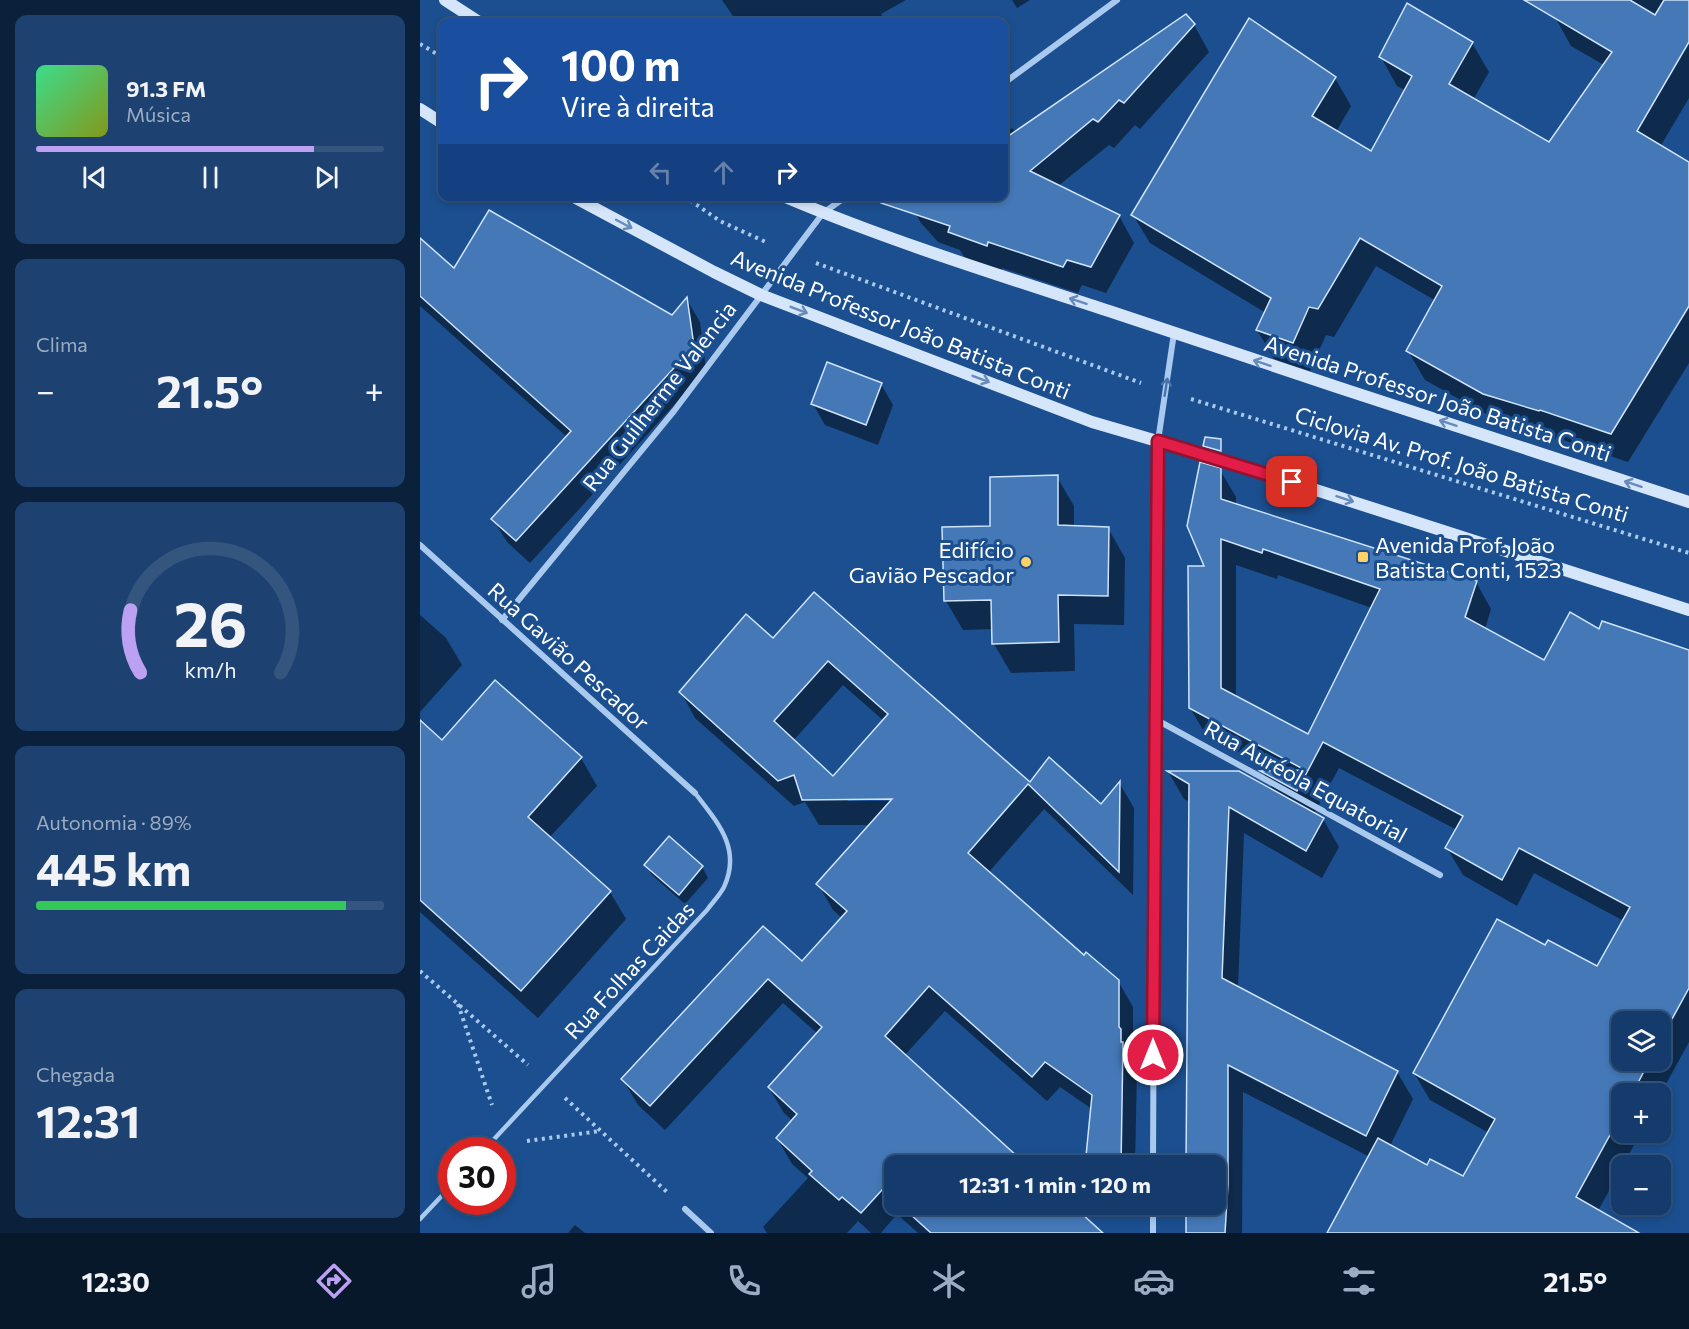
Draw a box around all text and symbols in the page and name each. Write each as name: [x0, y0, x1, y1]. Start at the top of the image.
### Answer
text: 100 m: [561, 38, 681, 90]
icon: right: [462, 42, 540, 120]
text: 91.3 FM: [126, 75, 206, 102]
text: Vire à direita: [561, 90, 715, 123]
text: Música: [126, 102, 191, 126]
icon: left: [644, 156, 677, 189]
icon: ahead: [707, 156, 740, 189]
icon: right: [770, 156, 803, 189]
icon: previous: [78, 161, 111, 194]
icon: pause: [194, 161, 227, 194]
icon: next: [310, 161, 343, 194]
one-way arrow: [614, 219, 632, 230]
street label: Avenida Professor João Batista Conti: [727, 243, 1075, 405]
one-way arrow: [1069, 295, 1088, 306]
street label: Rua Guilherme Valencia: [576, 296, 742, 496]
one-way arrow: [789, 305, 807, 316]
street label: Avenida Professor João Batista Conti: [1261, 329, 1615, 467]
text: Clima: [36, 332, 88, 356]
one-way arrow: [1253, 357, 1272, 368]
text: 21.5°: [156, 362, 263, 417]
text: −: [36, 369, 55, 410]
text: +: [365, 369, 384, 410]
one-way arrow: [971, 375, 990, 386]
one-way arrow: [1160, 378, 1171, 397]
street label: Ciclovia Av. Prof. João Batista Conti: [1292, 400, 1632, 528]
one-way arrow: [1439, 417, 1458, 428]
pin: [1266, 456, 1317, 507]
icon: arrive: [1275, 465, 1308, 498]
one-way arrow: [1624, 477, 1643, 488]
one-way arrow: [1335, 495, 1354, 506]
place label: Avenida Prof. João Batista Conti, 1523: [1375, 531, 1562, 583]
place label: Edifício Gavião Pescador: [849, 536, 1014, 588]
marker: Avenida Prof. João Batista Conti, 1523: [1356, 550, 1370, 564]
marker: Edifício Gavião Pescador: [1019, 555, 1033, 569]
street label: Rua Gavião Pescador: [483, 576, 655, 736]
text: 26: [173, 585, 247, 661]
text: km/h: [184, 657, 236, 683]
street label: Rua Auréola Equatorial: [1200, 714, 1412, 848]
text: Autonomia · 89%: [36, 810, 192, 834]
text: 445 km: [36, 840, 191, 895]
street label: Rua Folhas Caidas: [558, 896, 700, 1044]
map controls: [1611, 1011, 1671, 1215]
button: layers: [1611, 1011, 1671, 1071]
position arrow: [1121, 1023, 1185, 1087]
text: Chegada: [36, 1062, 115, 1086]
button: +: [1611, 1083, 1671, 1143]
text: 12:31: [36, 1092, 140, 1147]
speed limit sign: 30: [438, 1137, 516, 1215]
button: −: [1611, 1155, 1671, 1215]
text: 12:31 · 1 min · 120 m: [959, 1171, 1151, 1198]
icon: directions: [313, 1260, 355, 1302]
icon: music: [518, 1260, 560, 1302]
icon: phone: [723, 1260, 765, 1302]
icon: climate: [928, 1260, 970, 1302]
icon: car: [1133, 1260, 1175, 1302]
icon: filters: [1338, 1260, 1380, 1302]
text: 12:30: [82, 1265, 150, 1298]
text: 21.5°: [1543, 1265, 1607, 1298]

